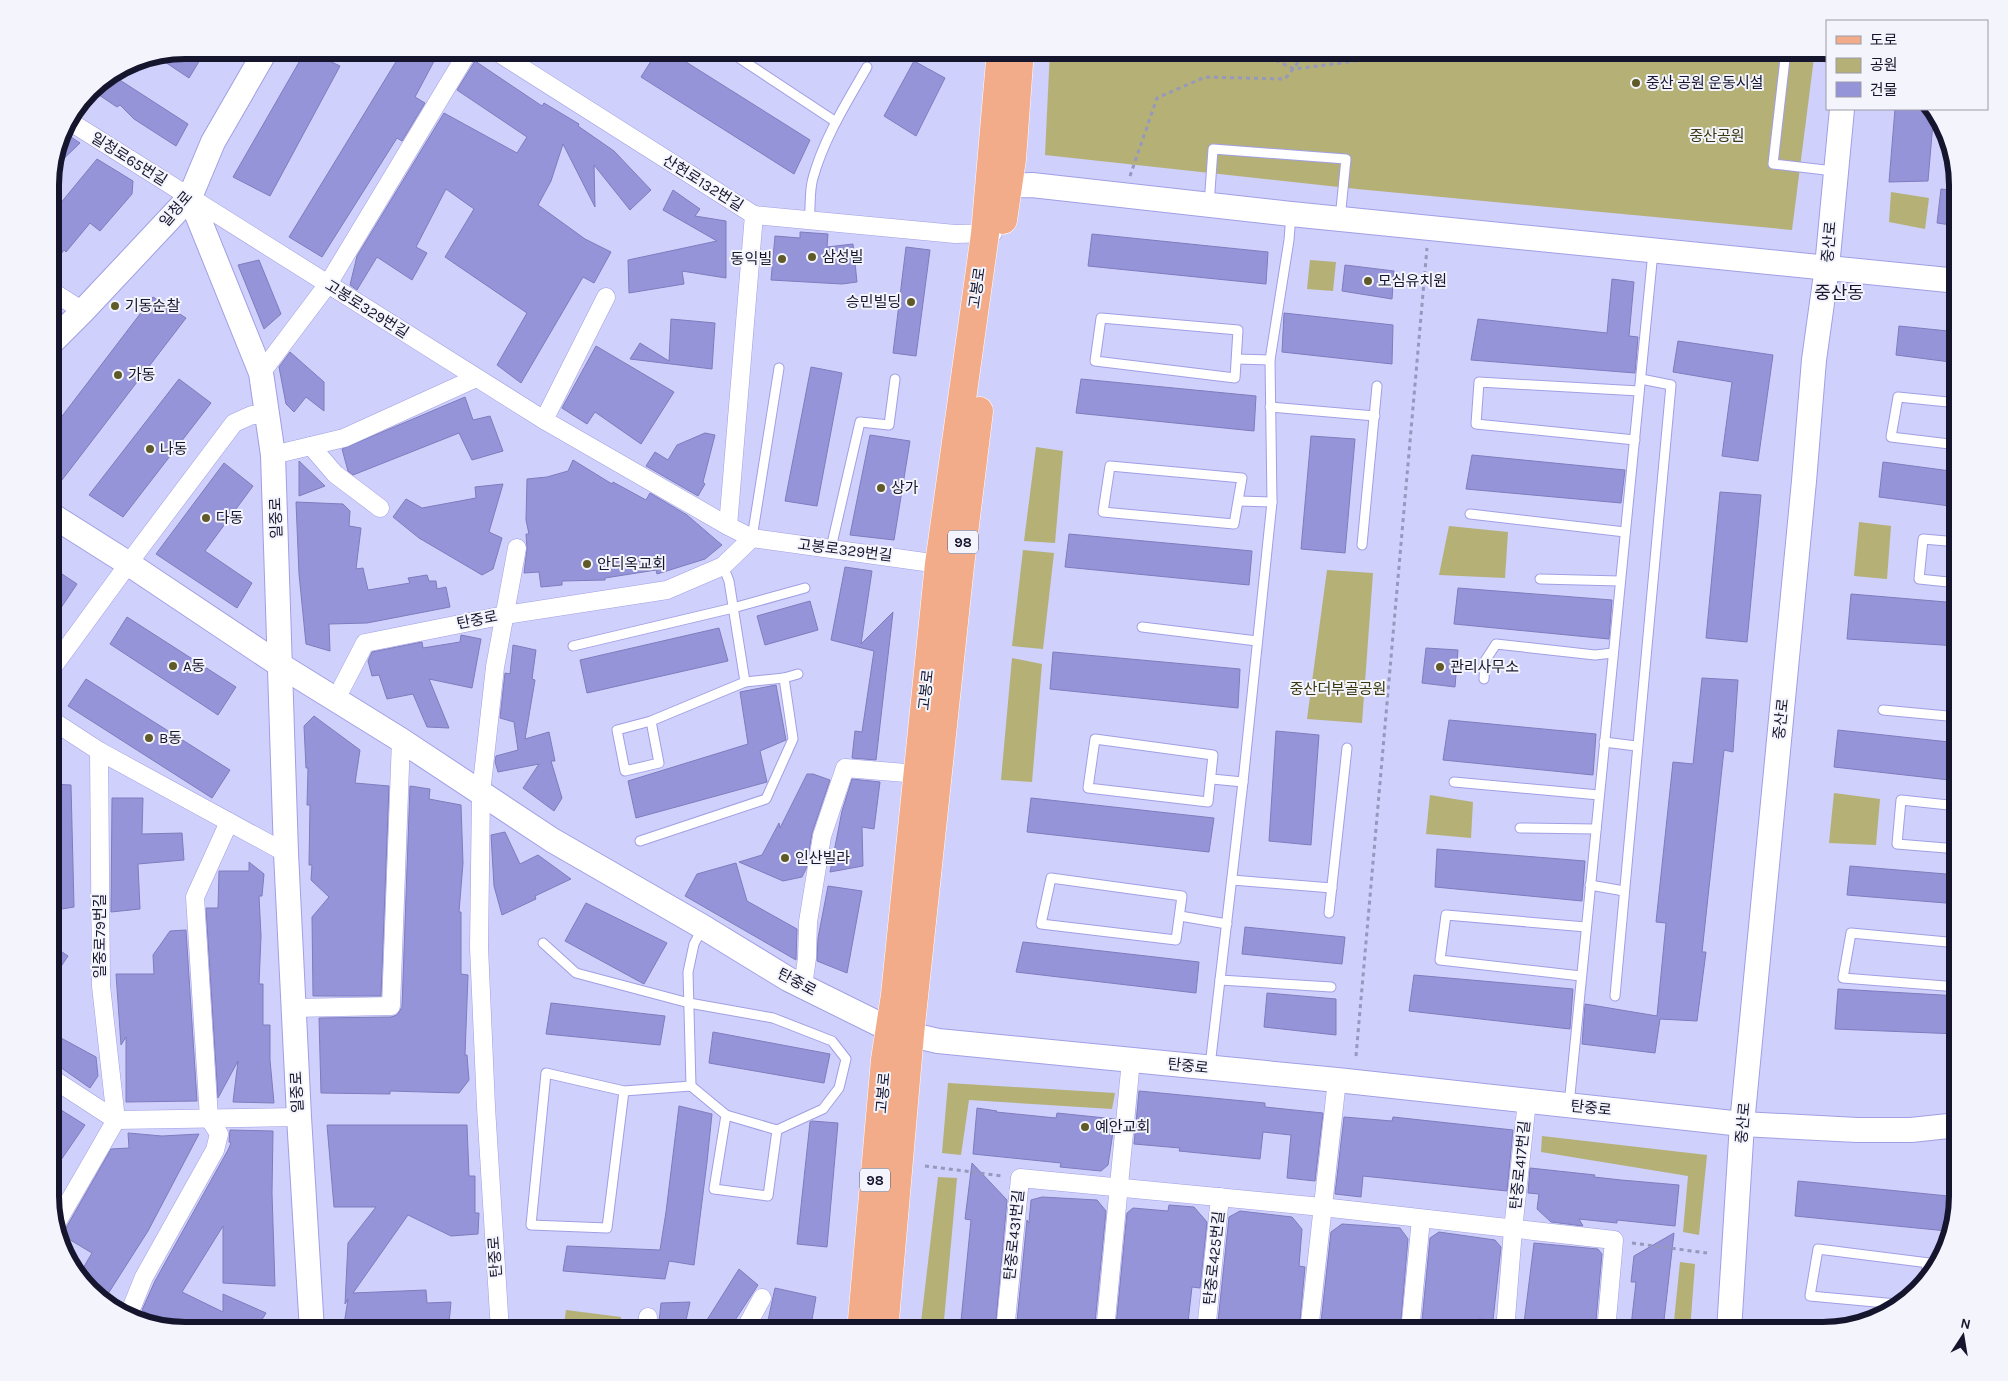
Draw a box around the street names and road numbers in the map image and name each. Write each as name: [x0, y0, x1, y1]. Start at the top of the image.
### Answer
street label: 일청로65번길: [88, 129, 170, 189]
street label: 산현로132번길: [659, 151, 747, 215]
street label: 일청로: [156, 187, 196, 231]
street label: 중산로: [1818, 221, 1840, 263]
street label: 고봉로: [965, 266, 989, 310]
street label: 고봉로329번길: [322, 276, 412, 342]
street label: 일중로: [266, 497, 286, 539]
road number: 98: [948, 530, 978, 554]
street label: 고봉로329번길: [797, 535, 893, 565]
street label: 탄중로: [455, 607, 499, 633]
street label: 고봉로: [915, 668, 937, 712]
street label: 중산로: [1770, 697, 1792, 741]
street label: 일중로79번길: [91, 894, 109, 978]
street label: 탄중로: [774, 964, 820, 1000]
street label: 탄중로: [1166, 1055, 1210, 1077]
street label: 일중로: [287, 1071, 307, 1113]
street label: 고봉로: [872, 1072, 894, 1114]
street label: 탄중로: [1569, 1097, 1613, 1119]
street label: 중산로: [1732, 1102, 1754, 1144]
street label: 탄중로417번길: [1506, 1120, 1534, 1210]
road number: 98: [860, 1168, 890, 1192]
street label: 탄중로431번길: [1000, 1189, 1028, 1281]
street label: 탄중로425번길: [1200, 1210, 1228, 1306]
street label: 탄중로: [485, 1236, 505, 1278]

